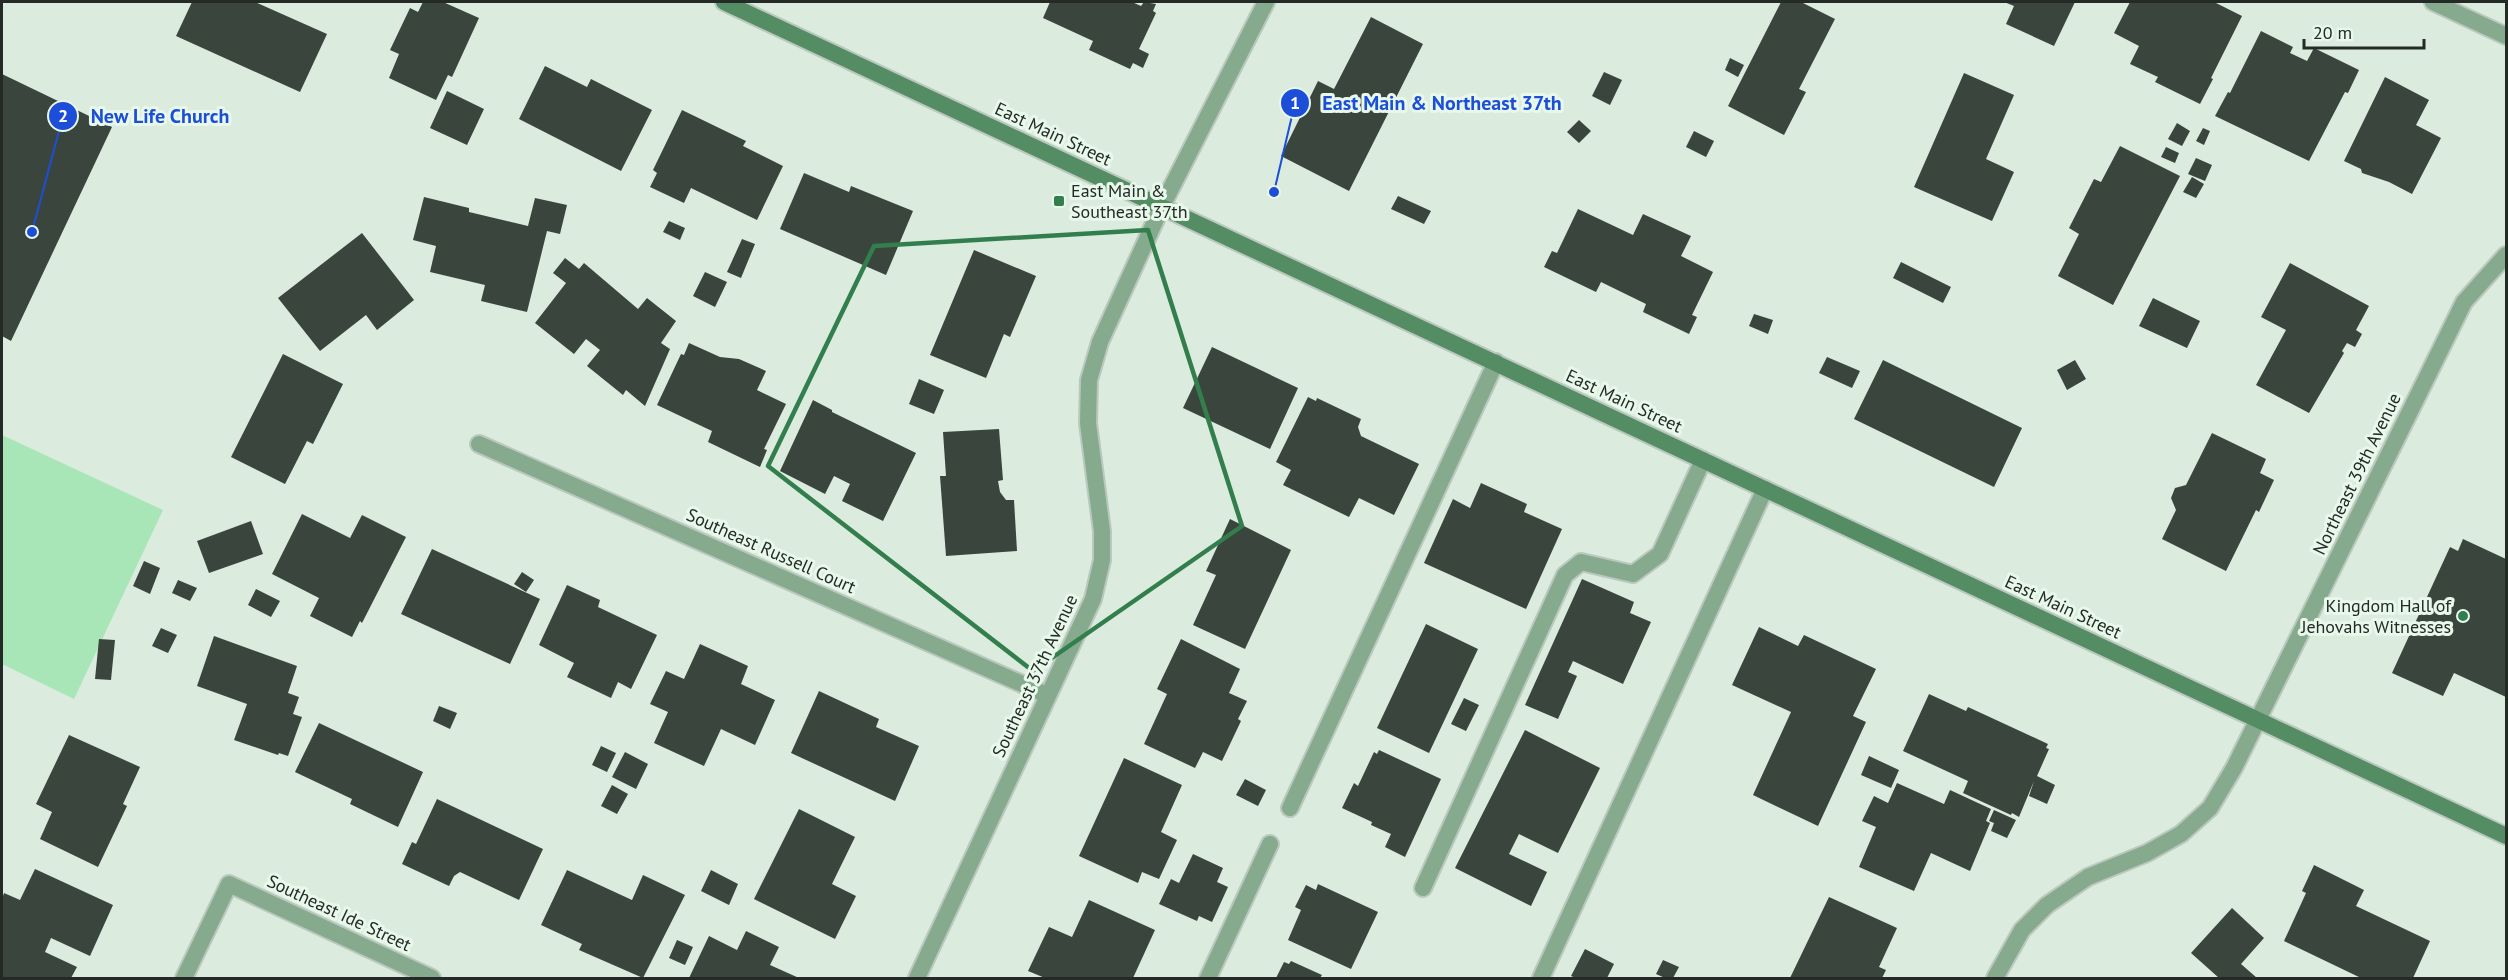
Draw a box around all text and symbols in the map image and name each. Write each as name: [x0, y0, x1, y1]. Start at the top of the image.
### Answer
scale bar: [2304, 12, 2424, 50]
text: 20 m: [2313, 21, 2352, 44]
callout: East Main & Northeast 37th: [1280, 84, 1573, 122]
text: East Main & Northeast 37th: [1322, 90, 1562, 116]
text: 1: [1290, 91, 1300, 114]
callout: New Life Church: [48, 97, 241, 135]
street label: East Main Street: [991, 97, 1115, 171]
text: New Life Church: [91, 103, 229, 129]
text: 2: [58, 104, 68, 127]
place label: East Main & Southeast 37th: [1071, 179, 1188, 223]
marker: East Main & Southeast 37th: [1052, 194, 1066, 208]
street label: East Main Street: [1562, 364, 1686, 438]
street label: Northeast 39th Avenue: [2307, 389, 2406, 558]
street label: Southeast Russell Court: [683, 503, 859, 598]
street label: East Main Street: [2001, 570, 2125, 644]
street label: Southeast 37th Avenue: [987, 591, 1082, 761]
place label: Kingdom Hall of Jehovahs Witnesses: [2300, 594, 2452, 638]
marker: Kingdom Hall of Jehovahs Witnesses: [2456, 609, 2470, 623]
street label: Southeast Ide Street: [264, 869, 415, 956]

